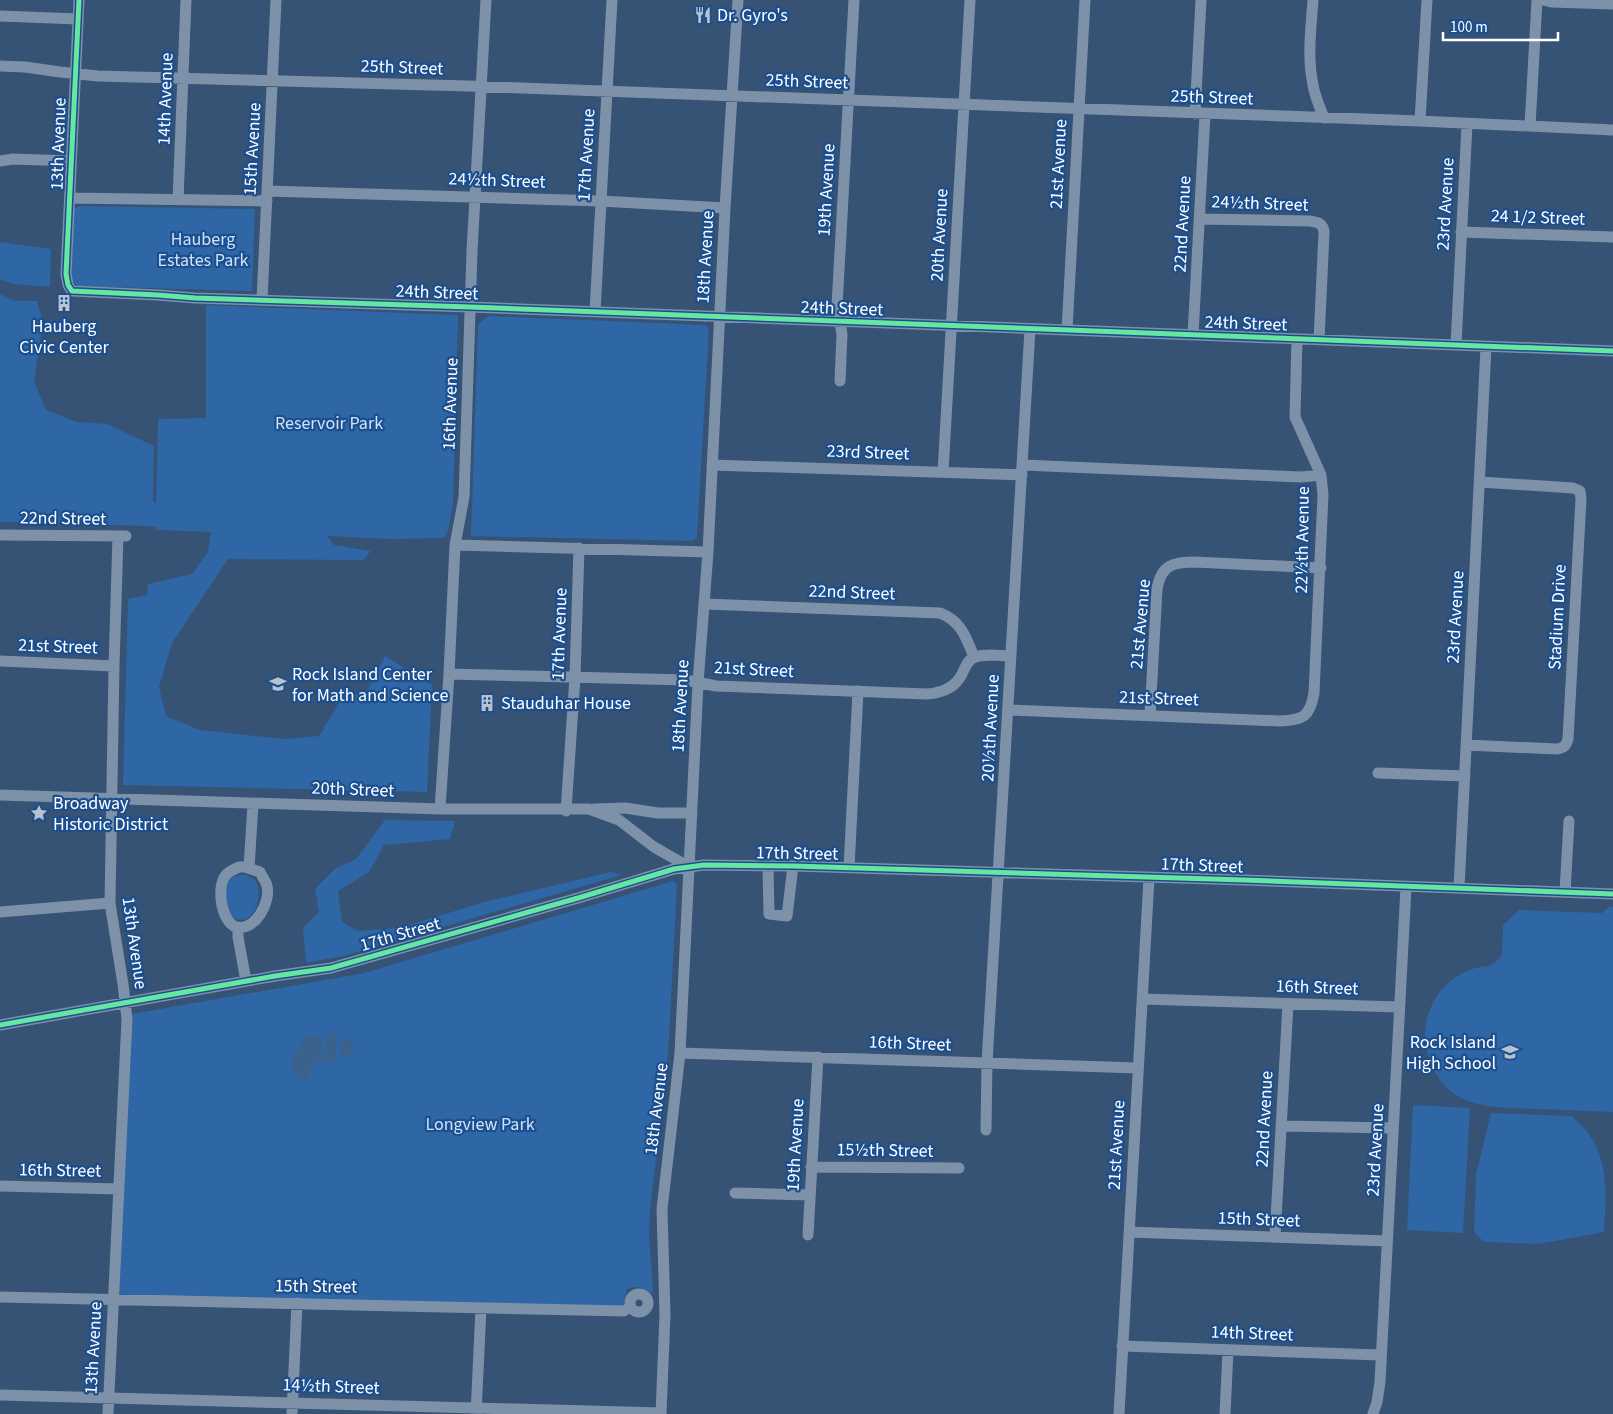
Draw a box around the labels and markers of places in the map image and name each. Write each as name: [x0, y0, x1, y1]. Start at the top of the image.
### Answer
place label: Dr. Gyro's: [717, 3, 788, 28]
restaurant icon: Dr. Gyro's: [693, 5, 713, 25]
building icon: Hauberg Civic Center: [54, 293, 74, 313]
place label: Hauberg Civic Center: [19, 314, 109, 360]
place label: Rock Island Center for Math and Science: [292, 662, 448, 708]
school or university icon: Rock Island Center for Math and Science: [268, 674, 288, 694]
place label: Stauduhar House: [501, 691, 631, 716]
building icon: Stauduhar House: [477, 693, 497, 713]
place label: Broadway Historic District: [53, 791, 168, 837]
place icon: Broadway Historic District: [29, 803, 49, 823]
place label: Rock Island High School: [1406, 1030, 1496, 1076]
school or university icon: Rock Island High School: [1500, 1042, 1520, 1062]

